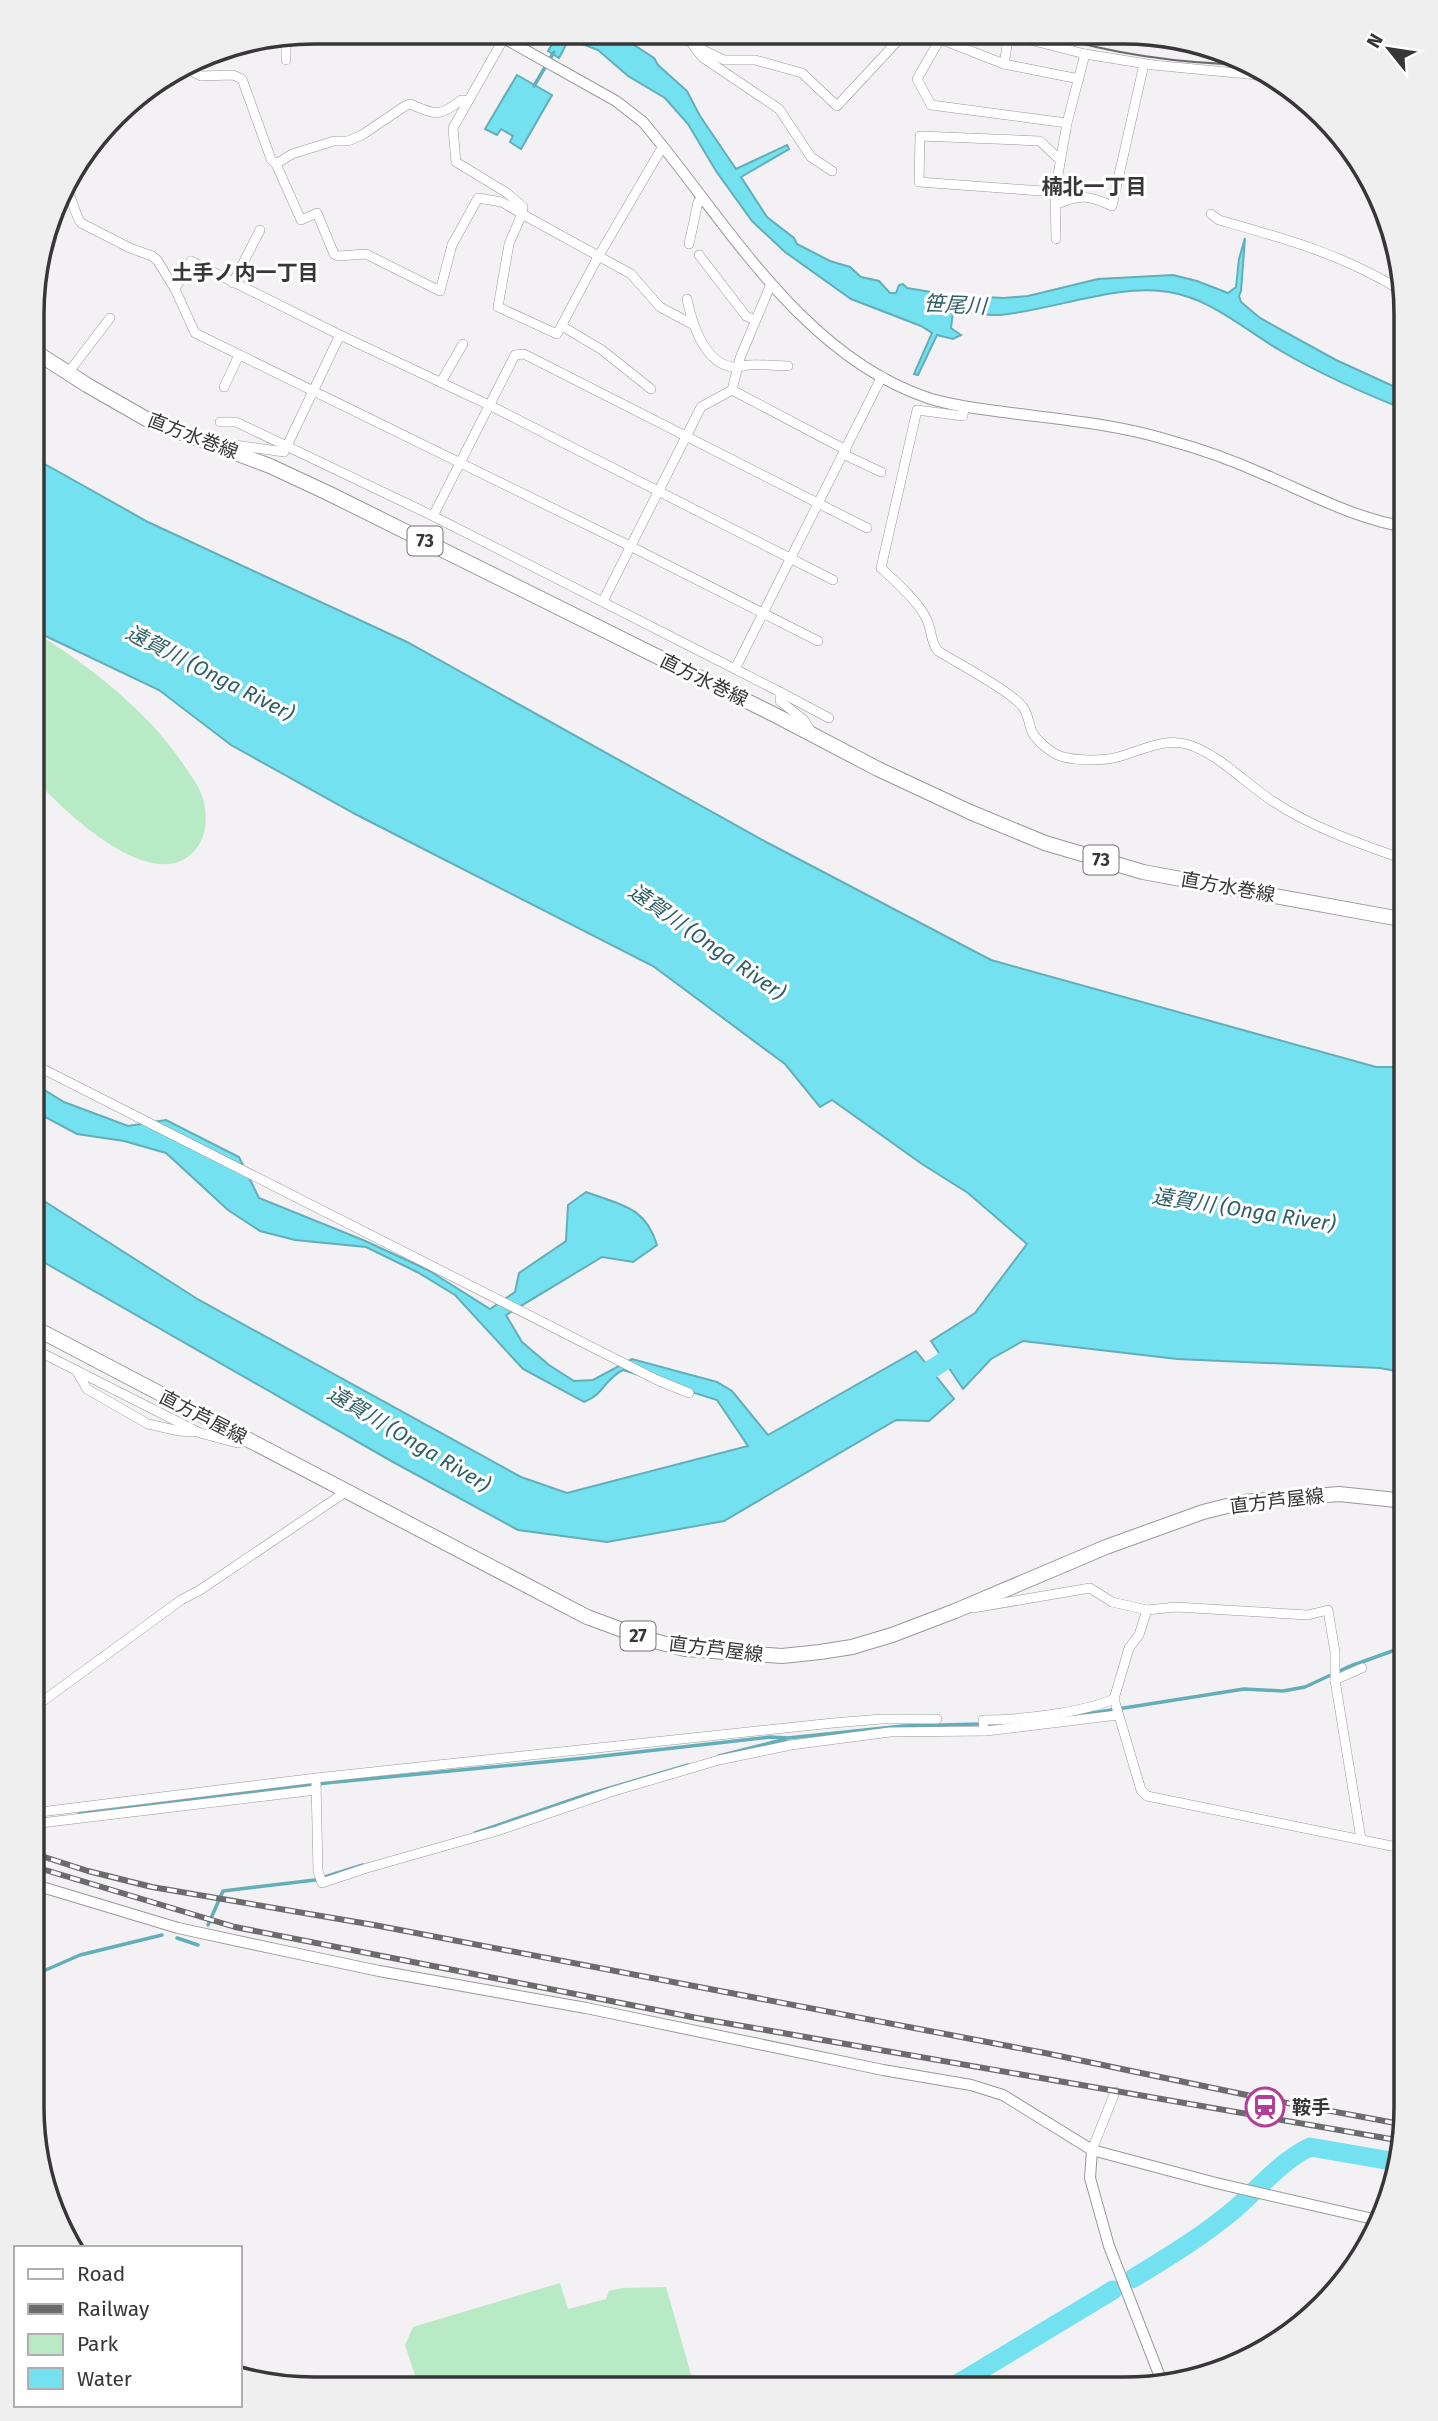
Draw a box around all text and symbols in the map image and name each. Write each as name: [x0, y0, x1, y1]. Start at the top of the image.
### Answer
north arrow: [1354, 14, 1424, 84]
text: N: [1362, 30, 1388, 52]
district label: 楠北一丁目: [1042, 174, 1147, 200]
district label: 土手ノ内一丁目: [172, 260, 319, 286]
water label: 笹尾川: [923, 290, 989, 320]
street label: 直方水巻線: [145, 408, 241, 464]
road number: 73: [408, 526, 442, 556]
water label: 遠賀川 (Onga River): [122, 619, 299, 727]
street label: 直方水巻線: [656, 649, 752, 711]
road number: 73: [1084, 846, 1118, 874]
street label: 直方水巻線: [1179, 867, 1277, 907]
water label: 遠賀川 (Onga River): [624, 878, 791, 1006]
water label: 遠賀川 (Onga River): [1150, 1183, 1338, 1237]
water label: 遠賀川 (Onga River): [323, 1380, 495, 1498]
street label: 直方芦屋線: [155, 1385, 251, 1449]
street label: 直方芦屋線: [1228, 1484, 1326, 1518]
road number: 27: [620, 1622, 656, 1651]
street label: 直方芦屋線: [667, 1632, 765, 1666]
station icon: 鞍手: [1244, 2086, 1286, 2128]
place label: 鞍手: [1292, 2096, 1330, 2119]
legend: [14, 2246, 242, 2407]
text: Road: [77, 2261, 125, 2287]
text: Railway: [77, 2296, 150, 2322]
text: Park: [77, 2331, 119, 2357]
text: Water: [77, 2366, 132, 2392]

